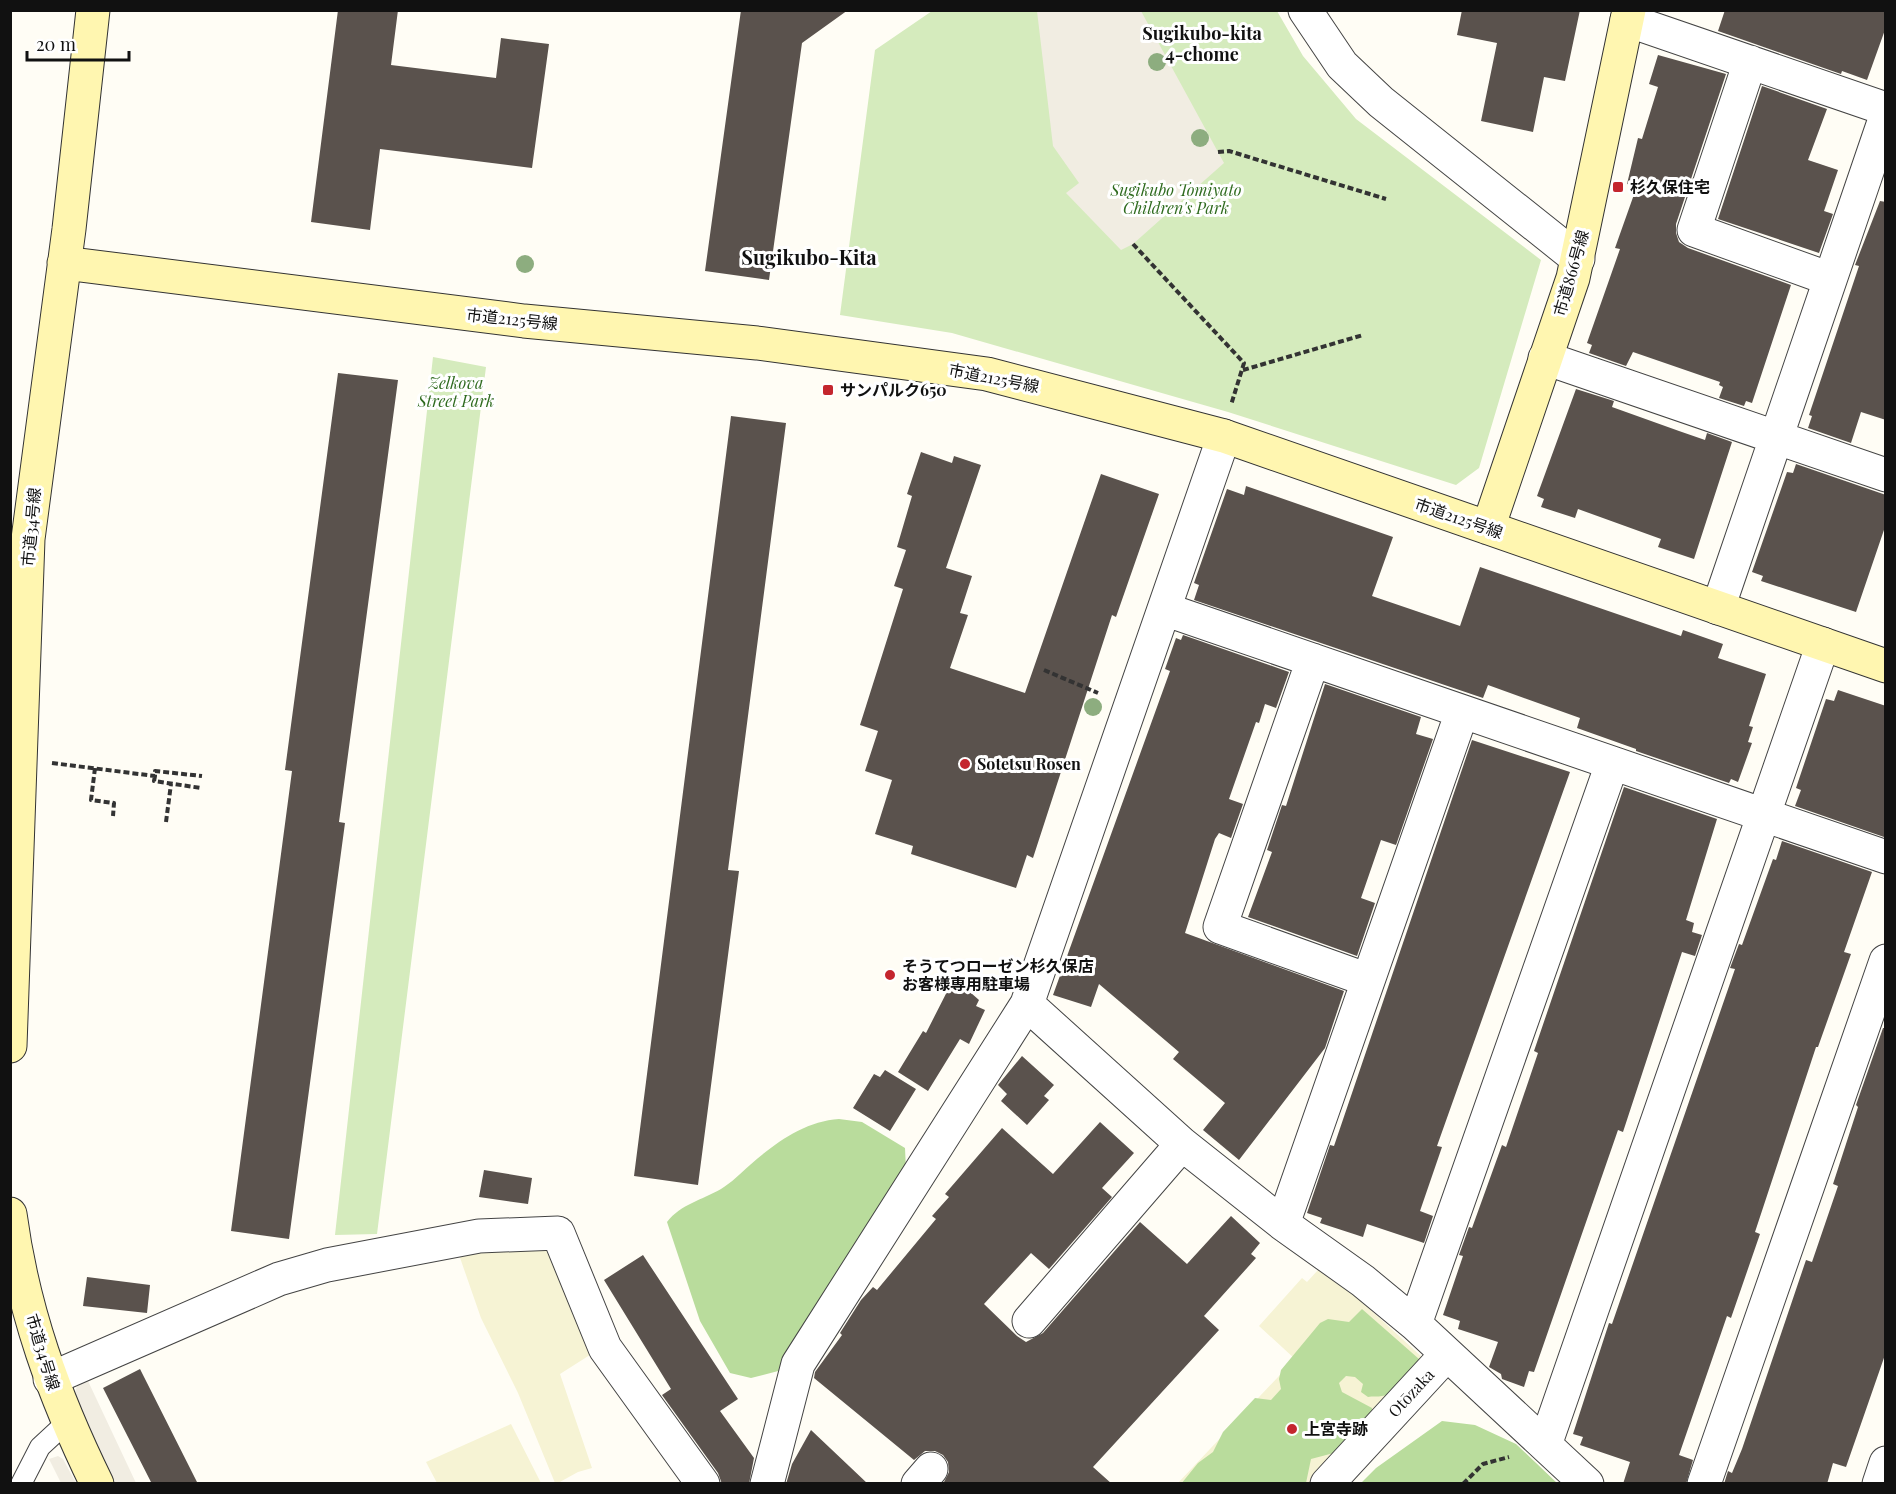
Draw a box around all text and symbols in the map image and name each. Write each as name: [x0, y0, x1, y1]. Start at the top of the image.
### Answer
district label: Sugikubo-kita 4-chome: [1142, 21, 1263, 66]
scale bar: [27, 24, 129, 62]
text: 20 m: [36, 32, 76, 56]
place label: 杉久保住宅: [1630, 176, 1710, 197]
park label: Sugikubo Tomiyato Children's Park: [1109, 179, 1242, 218]
marker: 杉久保住宅: [1611, 180, 1625, 194]
street label: 市道866号線: [1548, 227, 1593, 318]
district label: Sugikubo-Kita: [741, 243, 877, 270]
street label: 市道2125号線: [465, 303, 559, 334]
street label: 市道2125号線: [947, 358, 1041, 397]
park label: Zelkova Street Park: [417, 372, 494, 411]
place label: サンパルク650: [840, 379, 947, 400]
marker: サンパルク650: [821, 383, 835, 397]
street label: 市道34号線: [17, 487, 44, 567]
street label: 市道2125号線: [1412, 493, 1506, 542]
place label: Sotetsu Rosen: [977, 753, 1081, 774]
marker: Sotetsu Rosen: [958, 757, 972, 771]
place label: そうてつローゼン杉久保店 お客様専用駐車場: [902, 955, 1094, 994]
marker: そうてつローゼン杉久保店 お客様専用駐車場: [883, 968, 897, 982]
street label: 市道34号線: [22, 1311, 65, 1393]
street label: Otōzaka: [1383, 1364, 1438, 1421]
place label: 上宮寺跡: [1304, 1418, 1368, 1439]
marker: 上宮寺跡: [1285, 1422, 1299, 1436]

